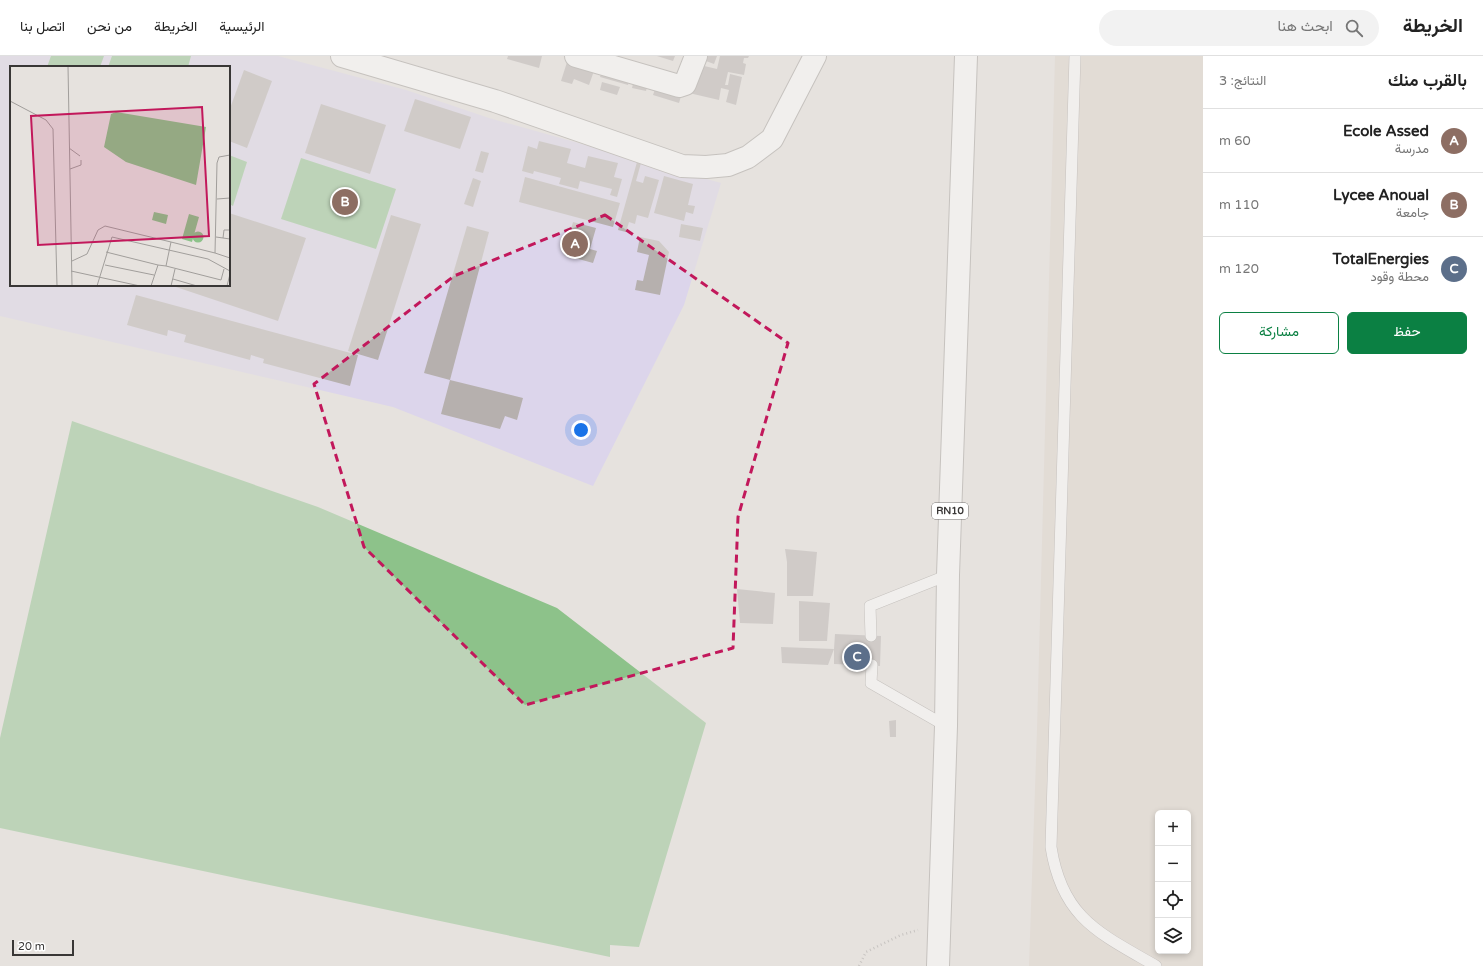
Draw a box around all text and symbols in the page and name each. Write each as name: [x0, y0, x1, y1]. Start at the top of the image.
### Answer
search box: [1099, 10, 1379, 46]
text: الخريطة: [1403, 15, 1463, 37]
text: ابحث هنا: [1277, 17, 1333, 35]
icon: search: [1343, 17, 1365, 39]
text: اتصل بنا: [20, 18, 65, 35]
text: من نحن: [87, 18, 132, 35]
text: الخريطة: [154, 18, 197, 35]
text: الرئيسية: [219, 18, 265, 35]
inset map: [10, 66, 230, 286]
text: بالقرب منك: [1388, 70, 1467, 91]
text: النتائج: 3: [1219, 73, 1266, 89]
text: Ecole Assed: [1343, 122, 1429, 140]
text: 60 m: [1219, 133, 1251, 149]
text: A: [1449, 133, 1459, 149]
text: مدرسة: [1395, 141, 1429, 157]
text: Lycee Anoual: [1333, 186, 1429, 204]
pin: B: [332, 187, 358, 217]
text: 110 m: [1219, 197, 1259, 213]
text: B: [1450, 197, 1459, 213]
text: جامعة: [1396, 205, 1429, 221]
pin: A: [562, 229, 588, 259]
text: TotalEnergies: [1333, 250, 1429, 268]
text: 120 m: [1219, 261, 1259, 277]
text: C: [1449, 261, 1459, 277]
text: محطة وقود: [1371, 269, 1429, 285]
button: مشاركة: [1219, 312, 1339, 354]
button: حفظ: [1347, 312, 1467, 354]
your location: [571, 420, 591, 440]
road number: RN10: [932, 503, 968, 519]
pin: C: [844, 642, 870, 672]
map controls: [1155, 810, 1191, 954]
button: +: [1155, 810, 1191, 846]
button: −: [1155, 846, 1191, 882]
button: locate: [1155, 882, 1191, 918]
button: layers: [1155, 918, 1191, 954]
scale bar: [12, 938, 74, 957]
text: 20 m: [18, 940, 45, 953]

